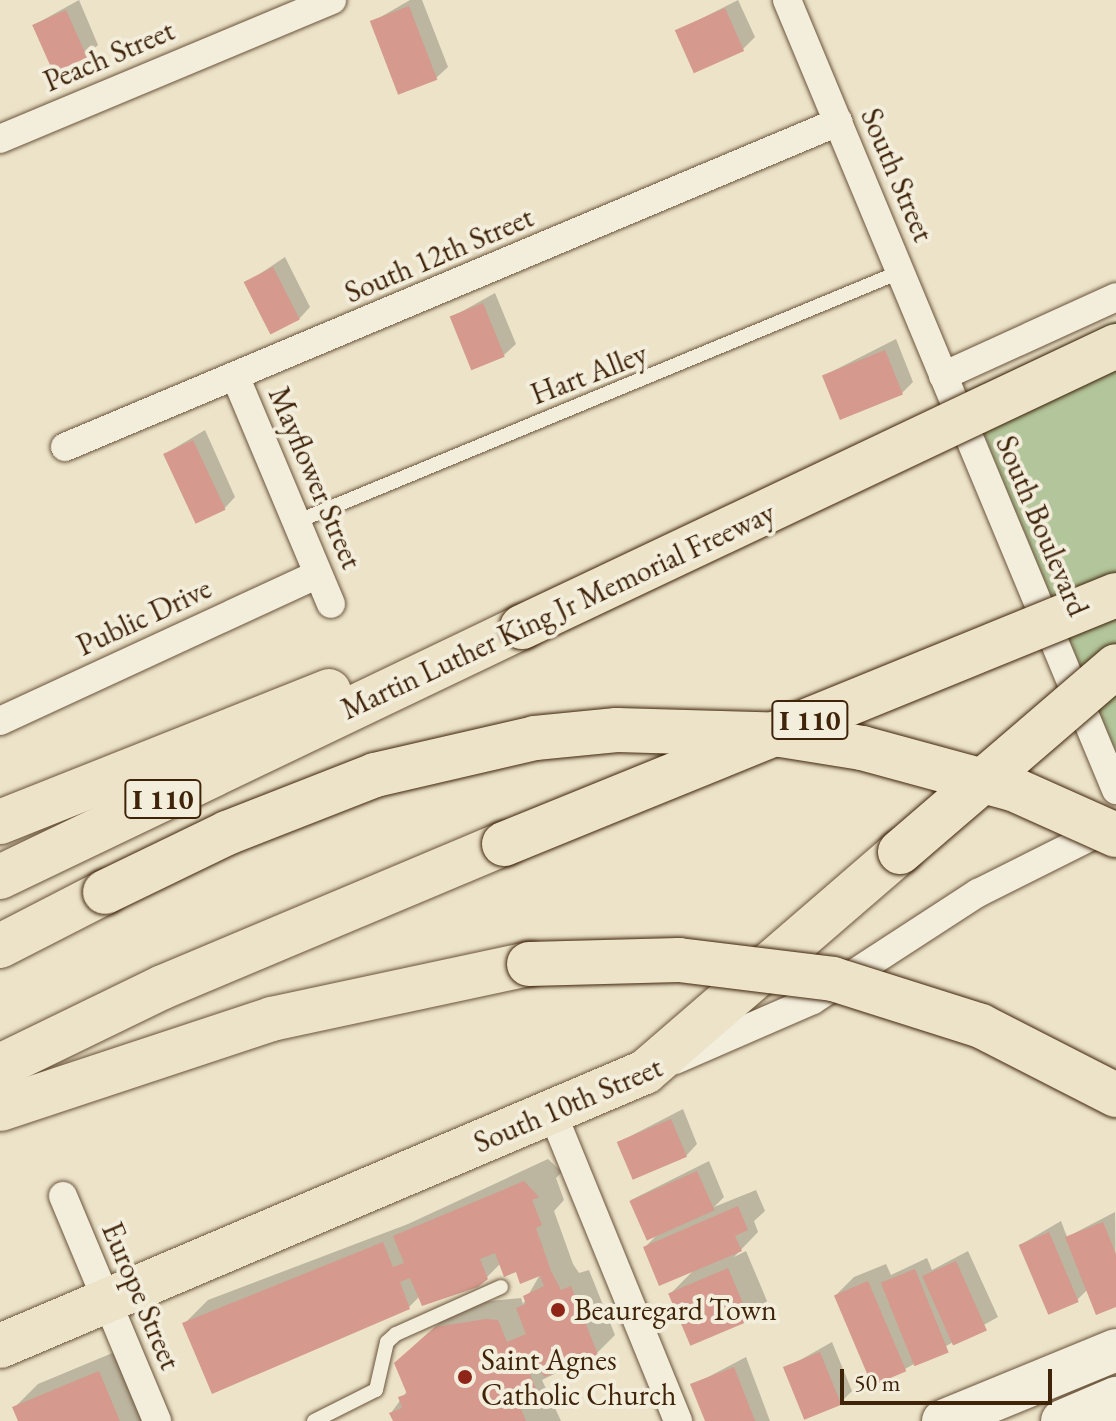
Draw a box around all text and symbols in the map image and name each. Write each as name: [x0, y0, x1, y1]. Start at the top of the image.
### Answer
street label: Peach Street: [38, 12, 180, 100]
street label: South Street: [853, 103, 941, 247]
street label: South 12th Street: [339, 199, 539, 311]
street label: Hart Alley: [526, 335, 652, 413]
street label: Mayflower Street: [260, 382, 370, 574]
street label: South Boulevard: [988, 430, 1096, 622]
street label: Martin Luther King Jr Memorial Freeway: [336, 495, 780, 727]
street label: Public Drive: [71, 570, 217, 664]
road number: I 110: [770, 696, 850, 744]
road number: I 110: [123, 775, 203, 823]
street label: South 10th Street: [468, 1049, 668, 1161]
street label: Europe Street: [94, 1217, 188, 1375]
place label: Beauregard Town: [574, 1292, 777, 1328]
marker: Beauregard Town: [549, 1301, 567, 1319]
place label: Saint Agnes Catholic Church: [481, 1342, 677, 1412]
scale bar: [844, 1353, 1056, 1403]
text: 50 m: [854, 1367, 901, 1398]
marker: Saint Agnes Catholic Church: [456, 1368, 474, 1386]

